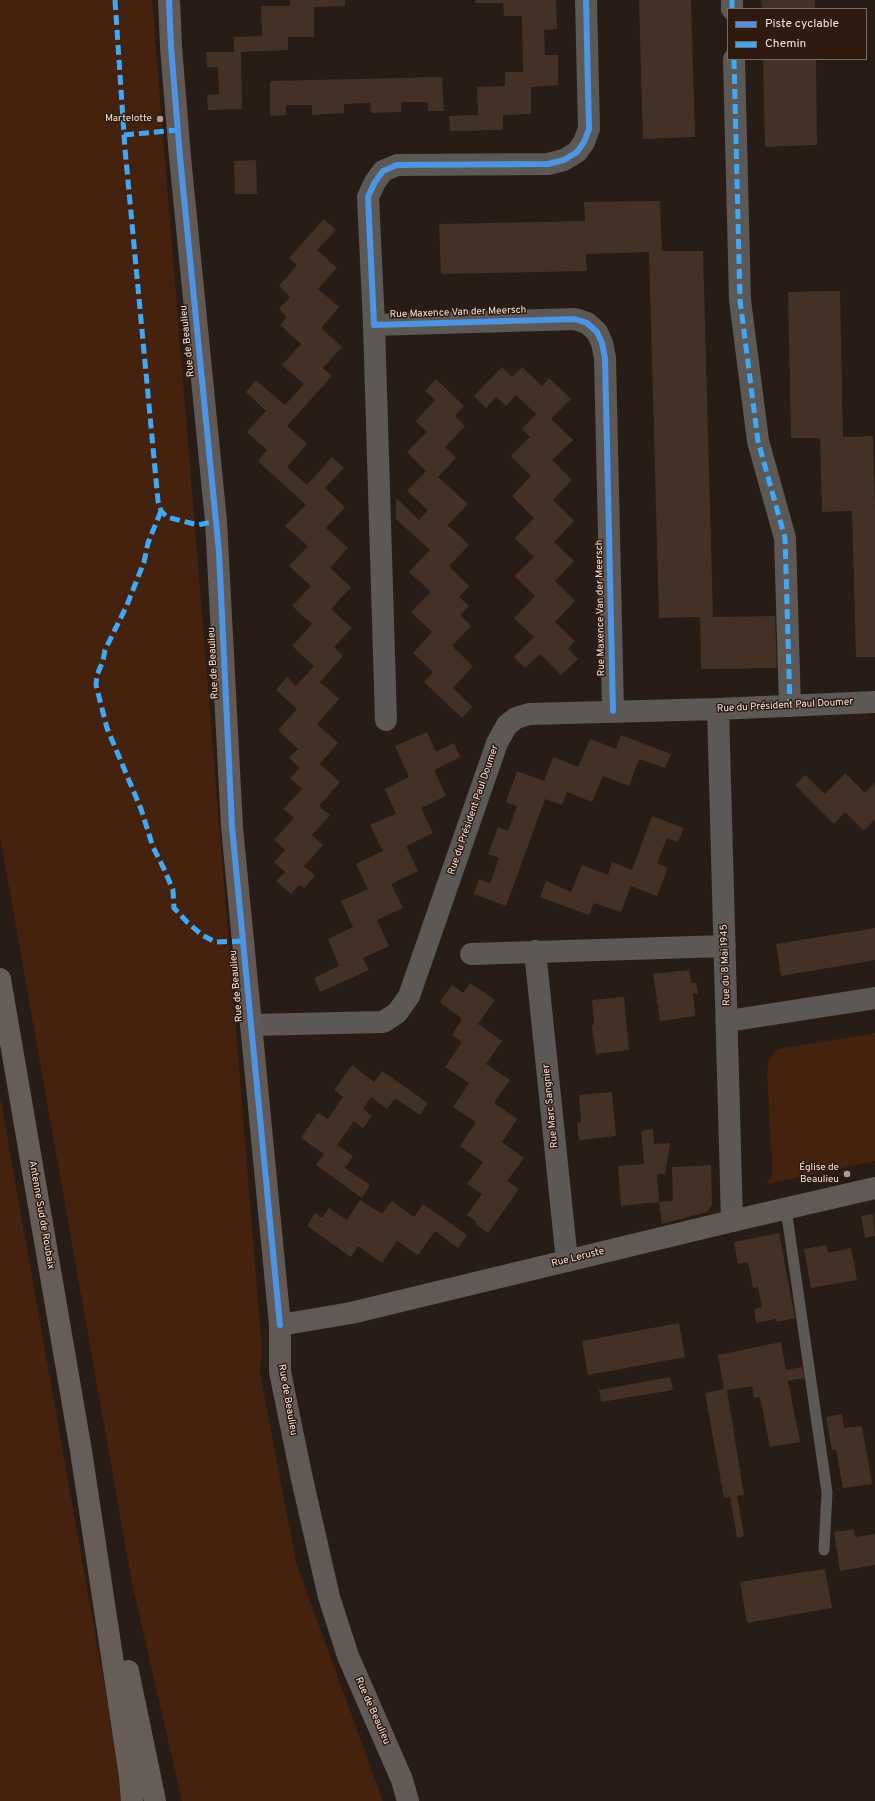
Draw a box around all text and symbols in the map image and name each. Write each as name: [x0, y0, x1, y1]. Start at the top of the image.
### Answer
legend: [727, 8, 867, 60]
text: Piste cyclable: [765, 16, 839, 32]
text: Chemin: [765, 36, 806, 52]
place label: Martelotte: [105, 113, 152, 125]
marker: Martelotte: [155, 114, 165, 124]
street label: Rue de Beaulieu: [178, 304, 198, 378]
street label: Rue Maxence Van der Meersch: [390, 305, 526, 321]
street label: Rue Maxence Van der Meersch: [594, 540, 608, 676]
street label: Rue de Beaulieu: [206, 627, 222, 699]
street label: Rue du Président Paul Doumer: [716, 696, 854, 716]
street label: Rue du Président Paul Doumer: [446, 743, 502, 877]
street label: Rue du 8 Mai 1945: [719, 924, 733, 1006]
street label: Rue de Beaulieu: [228, 950, 246, 1022]
street label: Rue Marc Sangnier: [541, 1063, 561, 1149]
street label: Antenne Sud de Roubaix: [26, 1160, 56, 1270]
place label: Église de Beaulieu: [799, 1162, 839, 1186]
marker: Église de Beaulieu: [842, 1169, 852, 1179]
street label: Rue Leruste: [550, 1246, 606, 1270]
street label: Rue de Beaulieu: [275, 1363, 299, 1437]
street label: Rue de Beaulieu: [352, 1676, 392, 1746]

